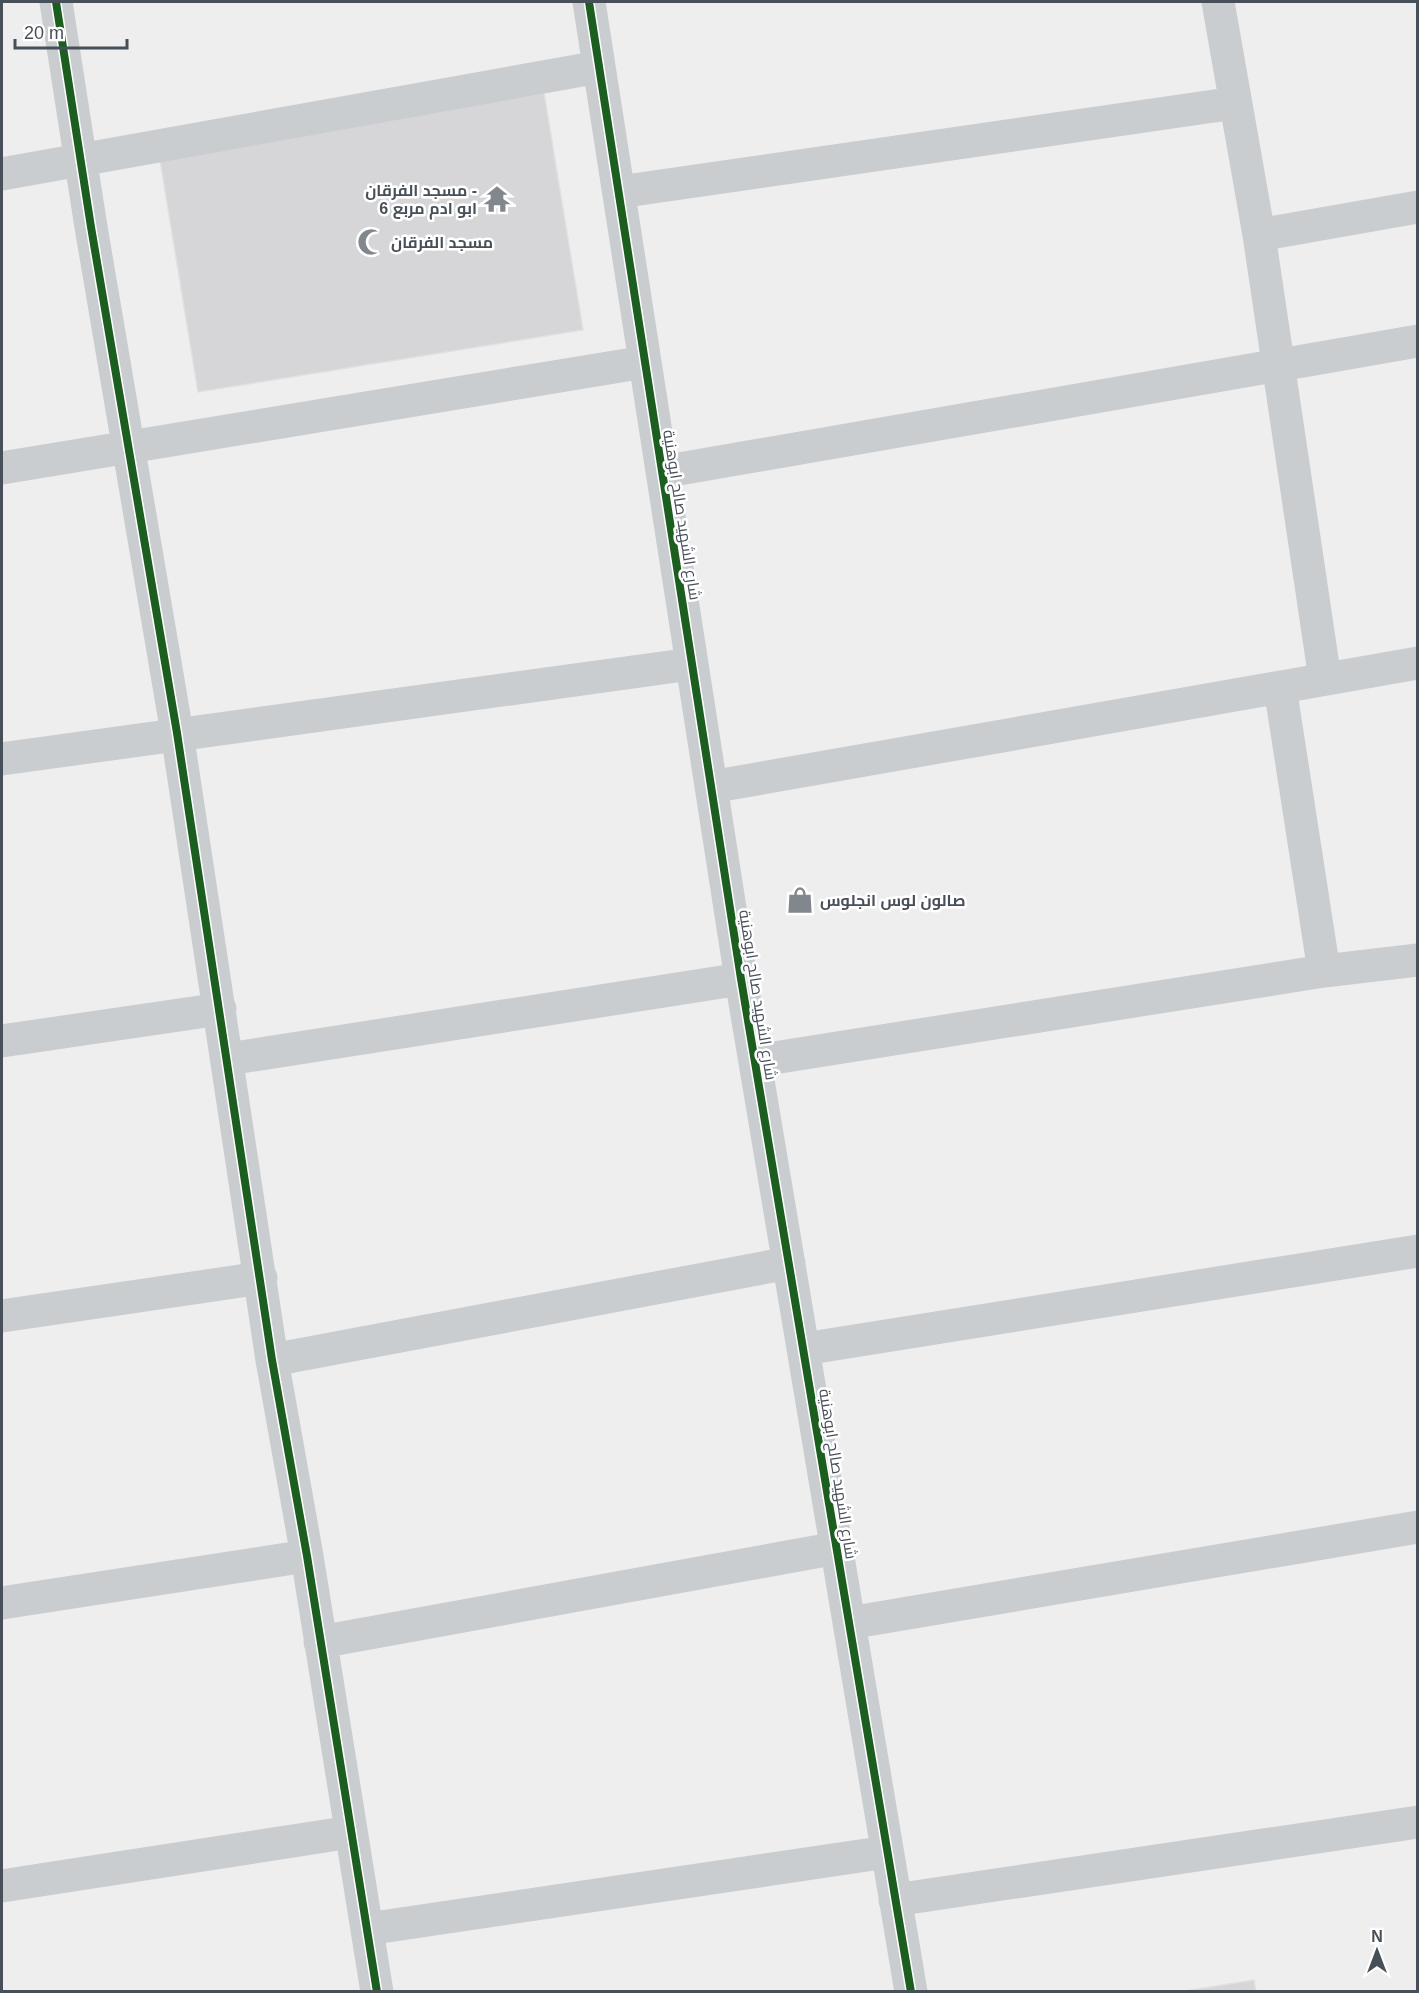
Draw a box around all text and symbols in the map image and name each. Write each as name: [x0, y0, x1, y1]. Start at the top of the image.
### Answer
scale bar: [15, 12, 128, 50]
text: 20 m: [24, 23, 64, 43]
place label: مسجد الفرقان - ابو ادم مربع 6: [365, 182, 477, 220]
temple icon: مسجد الفرقان - ابو ادم مربع 6: [482, 184, 512, 214]
mosque icon: مسجد الفرقان: [356, 227, 386, 257]
place label: مسجد الفرقان: [391, 234, 493, 252]
street label: شارع الشهيد صالح ابوهنية: [657, 429, 704, 602]
shop icon: صالون لوس انجلوس: [785, 885, 815, 915]
place label: صالون لوس انجلوس: [820, 892, 966, 910]
street label: شارع الشهيد صالح ابوهنية: [733, 909, 780, 1082]
street label: شارع الشهيد صالح ابوهنية: [813, 1388, 860, 1561]
north arrow: [1347, 1921, 1407, 1981]
text: N: [1371, 1928, 1383, 1945]

